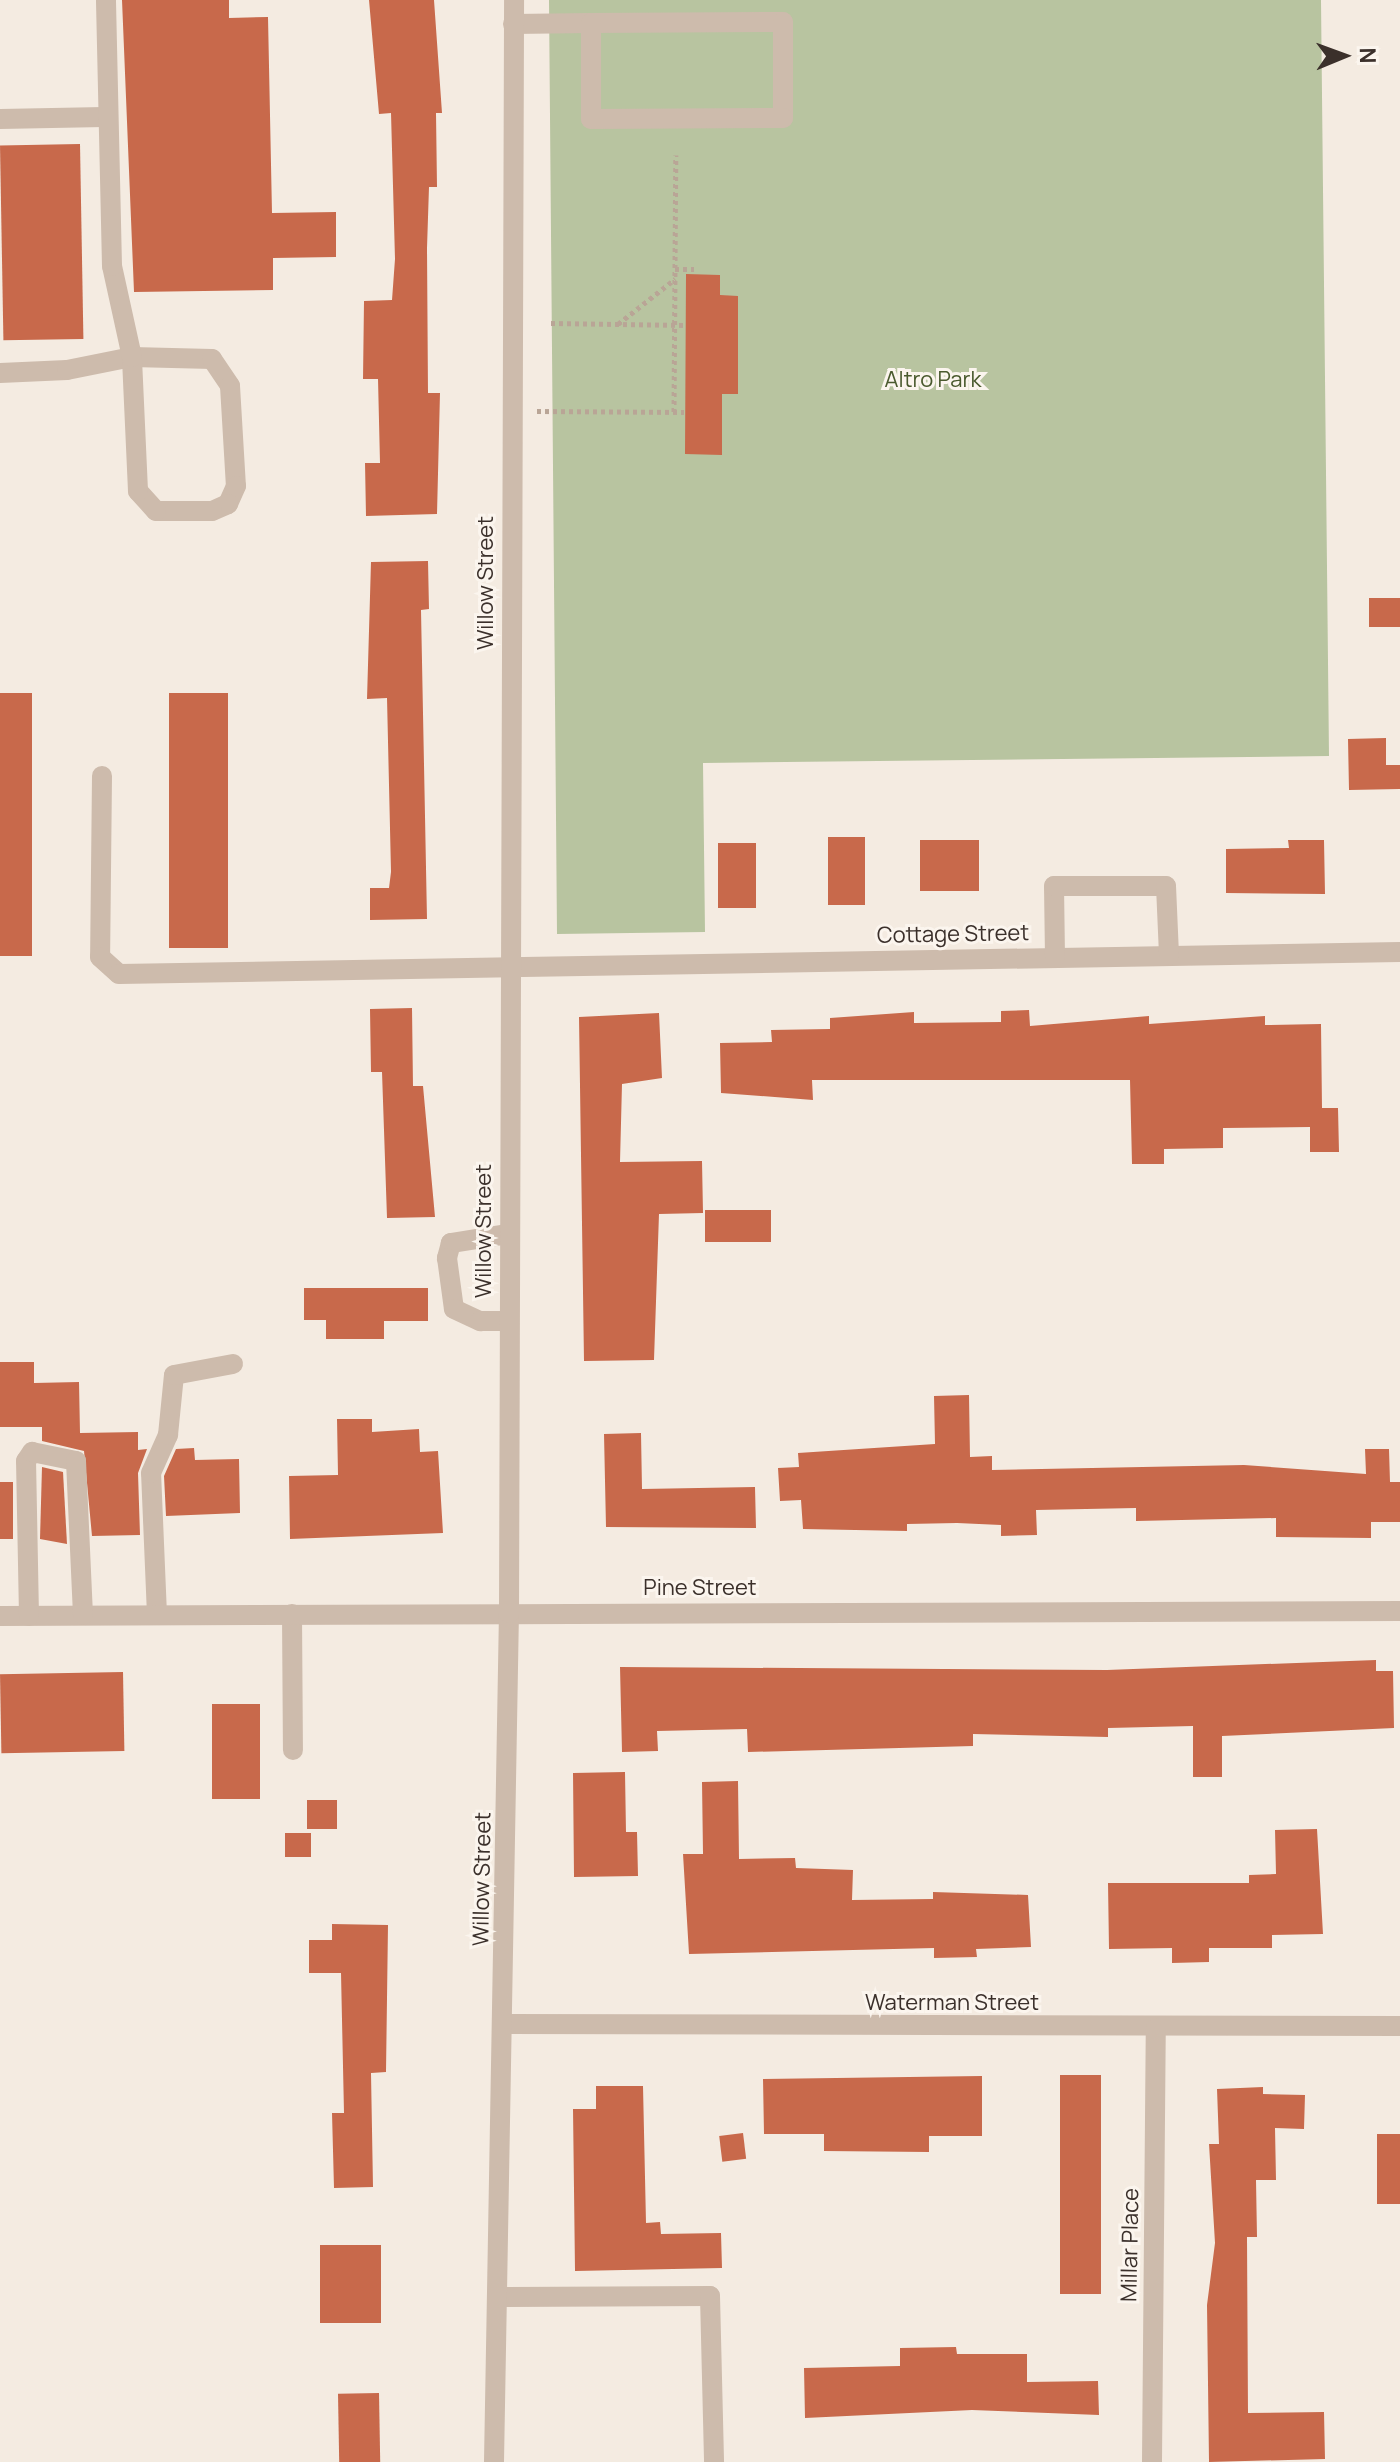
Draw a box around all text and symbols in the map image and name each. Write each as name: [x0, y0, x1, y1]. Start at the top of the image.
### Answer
north arrow: [1304, 16, 1384, 96]
text: N: [1353, 47, 1383, 64]
park label: Altro Park: [885, 367, 981, 393]
street label: Willow Street: [473, 516, 499, 650]
street label: Cottage Street: [877, 919, 1029, 949]
street label: Willow Street: [471, 1164, 497, 1298]
street label: Pine Street: [643, 1575, 757, 1601]
street label: Willow Street: [468, 1812, 496, 1946]
street label: Waterman Street: [865, 1990, 1039, 2016]
street label: Millar Place: [1116, 2188, 1144, 2302]

